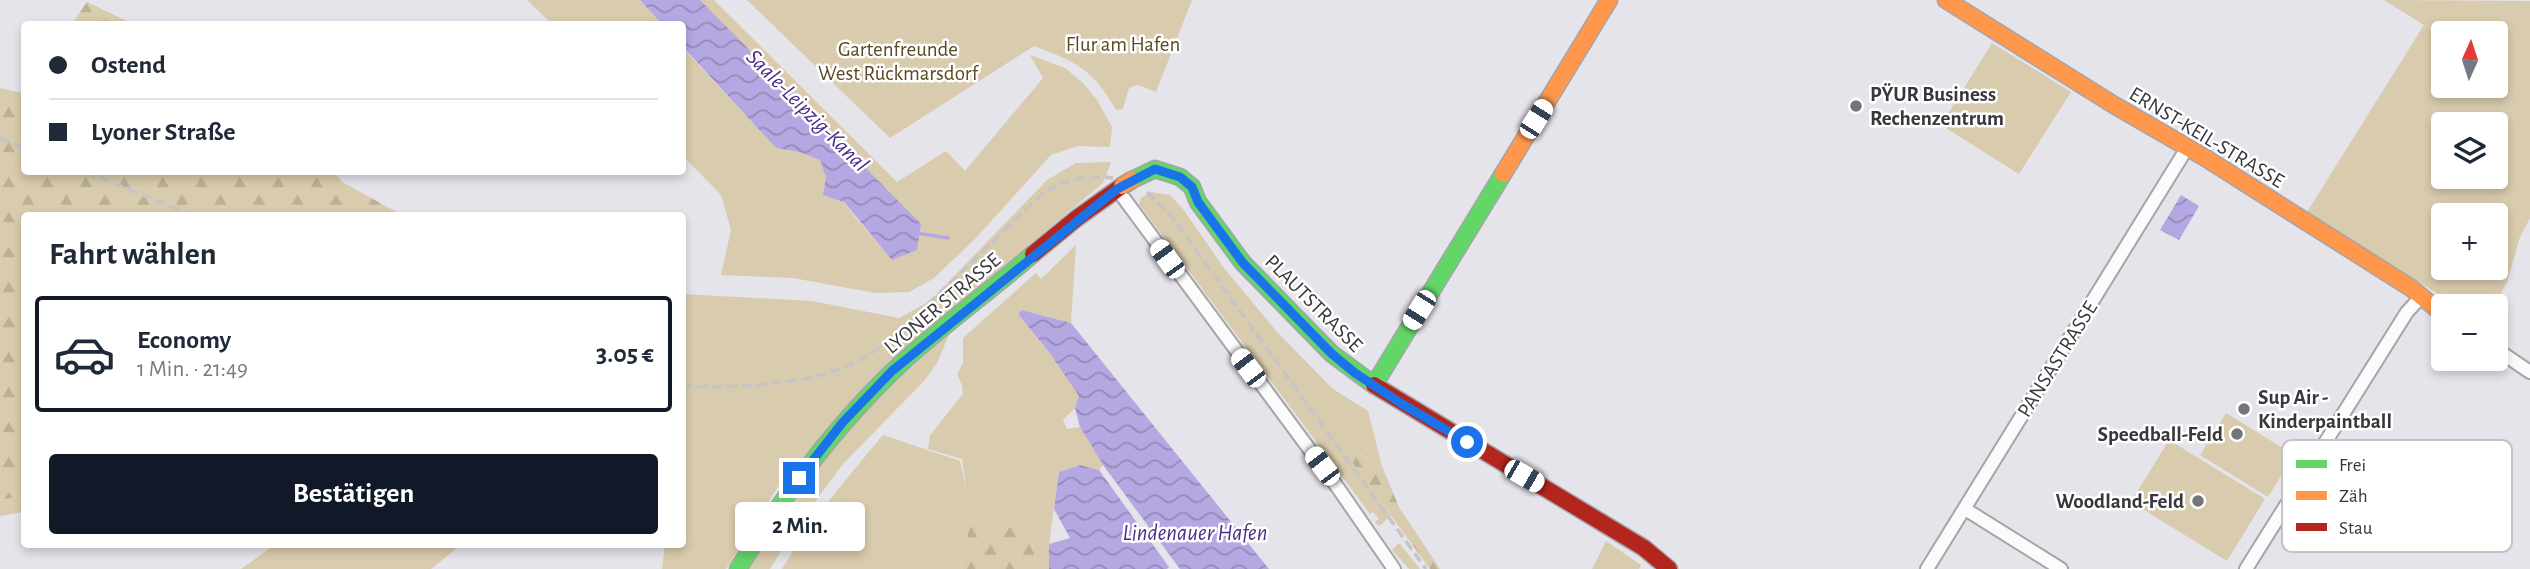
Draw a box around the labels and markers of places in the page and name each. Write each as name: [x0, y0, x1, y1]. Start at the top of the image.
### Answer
place label: PŸUR Business Rechenzentrum: [1870, 83, 2004, 129]
marker: PŸUR Business Rechenzentrum: [1848, 98, 1864, 114]
place label: Sup Air - Kinderpaintball: [2258, 387, 2392, 432]
marker: Sup Air - Kinderpaintball: [2236, 401, 2252, 417]
place label: Speedball-Feld: [2097, 424, 2223, 445]
marker: Speedball-Feld: [2229, 426, 2245, 442]
place label: Woodland-Feld: [2055, 491, 2184, 512]
marker: Woodland-Feld: [2190, 493, 2206, 509]

